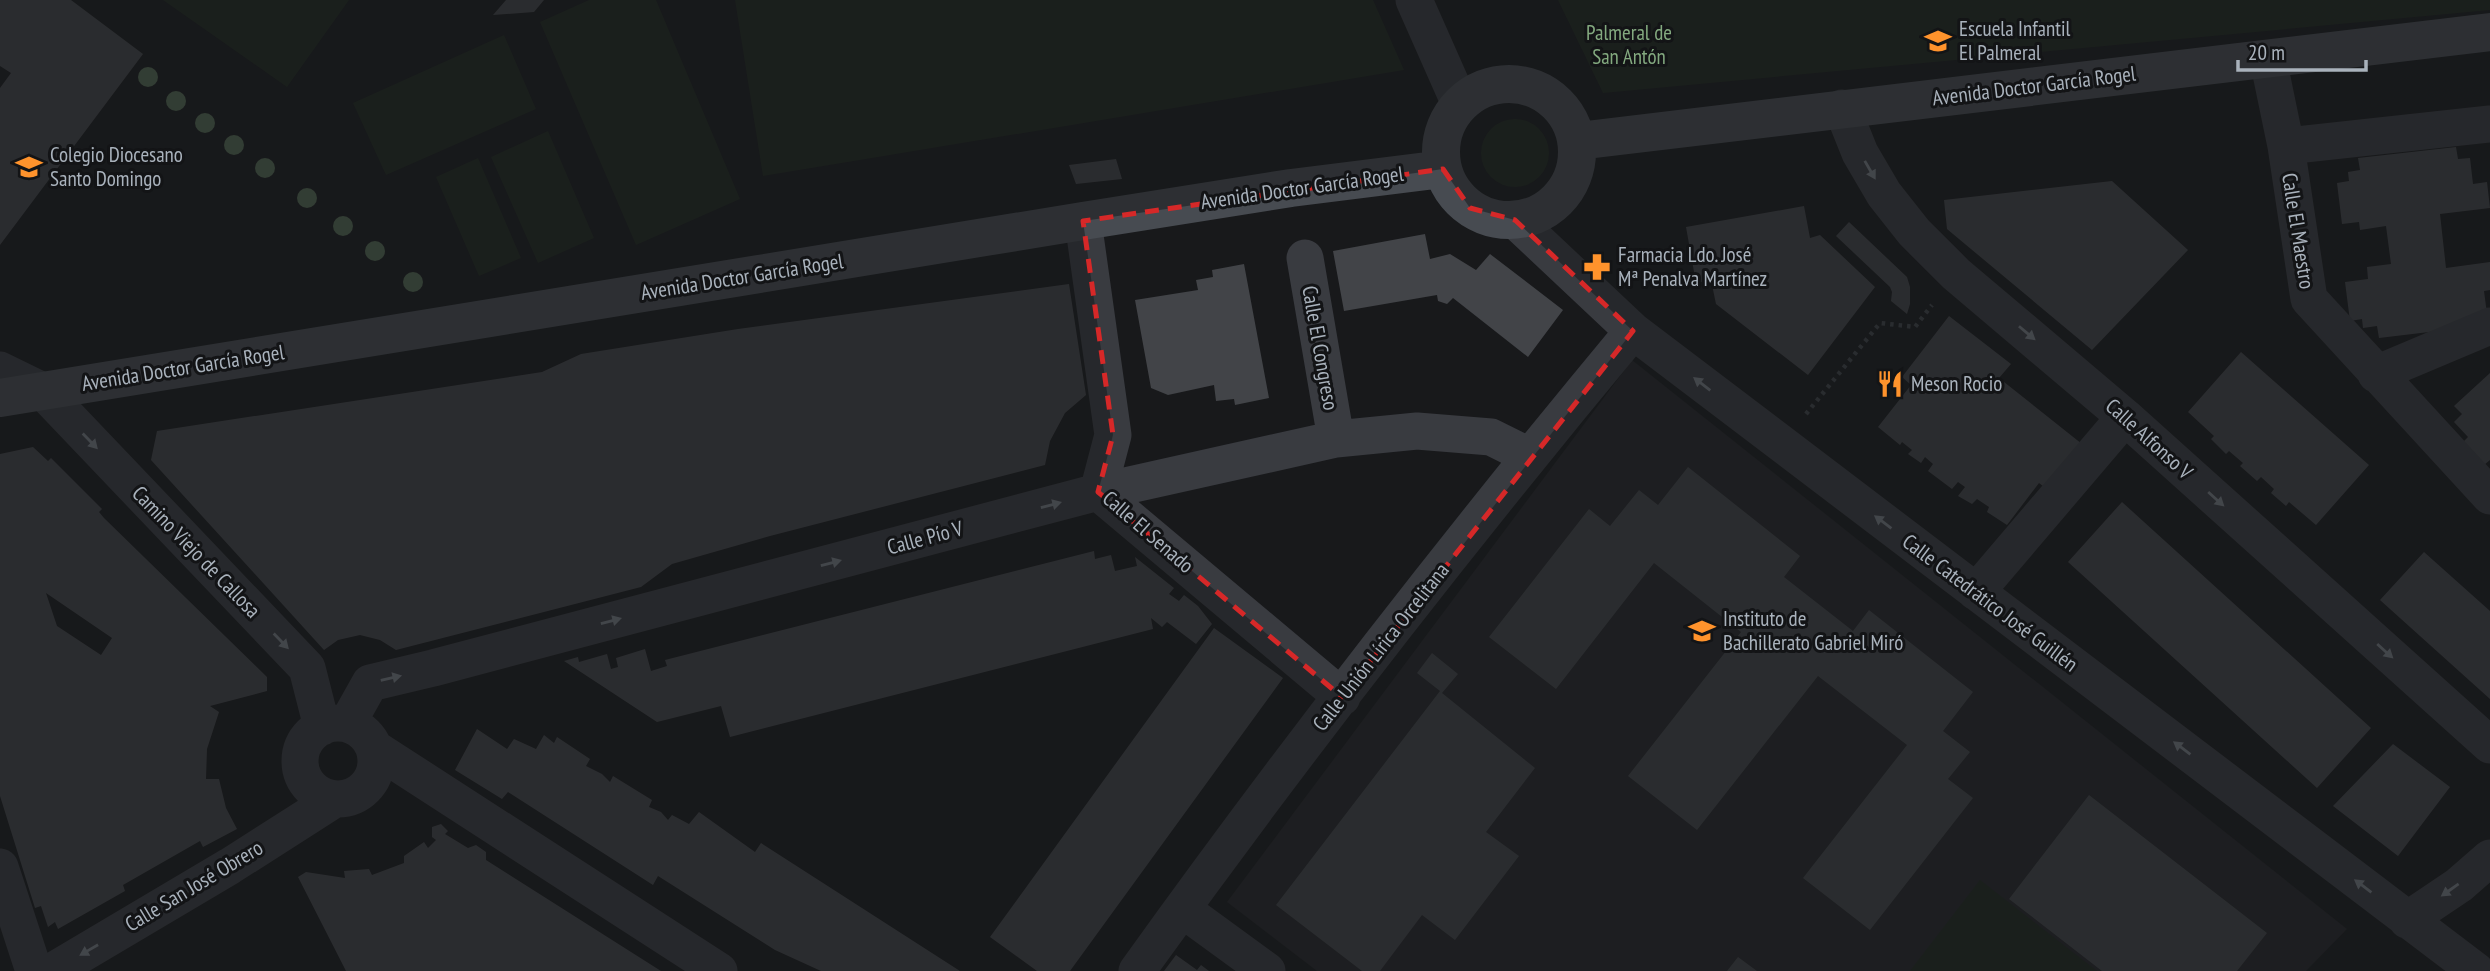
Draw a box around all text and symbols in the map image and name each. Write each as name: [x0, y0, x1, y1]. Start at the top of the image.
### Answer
place label: Escuela Infantil El Palmeral: [1959, 15, 2071, 66]
park label: Palmeral de San Antón: [1586, 19, 1672, 70]
school or university icon: Escuela Infantil El Palmeral: [1923, 26, 1953, 56]
scale bar: [2238, 28, 2366, 72]
text: 20 m: [2248, 39, 2285, 66]
street label: Avenida Doctor García Rogel: [1931, 60, 2137, 111]
place label: Colegio Diocesano Santo Domingo: [50, 141, 183, 192]
school or university icon: Colegio Diocesano Santo Domingo: [14, 152, 44, 182]
street label: Avenida Doctor García Rogel: [1199, 160, 1405, 215]
one-way arrow: [1864, 161, 1876, 180]
street label: Calle El Maestro: [2276, 171, 2321, 291]
place label: Farmacia Ldo. José Mª Penalva Martínez: [1618, 241, 1767, 292]
street label: Avenida Doctor García Rogel: [639, 247, 845, 306]
pharmacy icon: Farmacia Ldo. José Mª Penalva Martínez: [1582, 252, 1612, 282]
street label: Calle El Congreso: [1296, 284, 1345, 412]
one-way arrow: [2018, 325, 2035, 340]
street label: Avenida Doctor García Rogel: [80, 338, 286, 397]
restaurant icon: Meson Rocio: [1875, 369, 1905, 399]
place label: Meson Rocio: [1911, 370, 2002, 397]
one-way arrow: [1694, 377, 1712, 392]
street label: Calle Alfonso V: [2100, 392, 2199, 485]
one-way arrow: [81, 432, 97, 449]
street label: Camino Viejo de Callosa: [126, 480, 266, 623]
street label: Calle El Senado: [1097, 485, 1200, 579]
one-way arrow: [2208, 491, 2225, 506]
one-way arrow: [1040, 499, 1061, 509]
street label: Calle Pío V: [884, 514, 966, 561]
one-way arrow: [1874, 515, 1893, 529]
street label: Calle Catedrático José Guillén: [1897, 528, 2083, 677]
one-way arrow: [820, 557, 842, 568]
street label: Calle Unión Lírica Orcelitana: [1306, 557, 1455, 736]
place label: Instituto de Bachillerato Gabriel Miró: [1723, 605, 1903, 656]
one-way arrow: [600, 615, 622, 626]
school or university icon: Instituto de Bachillerato Gabriel Miró: [1687, 616, 1717, 646]
one-way arrow: [272, 632, 288, 649]
one-way arrow: [2377, 643, 2394, 658]
one-way arrow: [380, 672, 402, 683]
one-way arrow: [2173, 741, 2191, 756]
street label: Calle San José Obrero: [120, 834, 268, 937]
one-way arrow: [2354, 879, 2372, 894]
one-way arrow: [2441, 883, 2459, 897]
one-way arrow: [79, 943, 98, 956]

